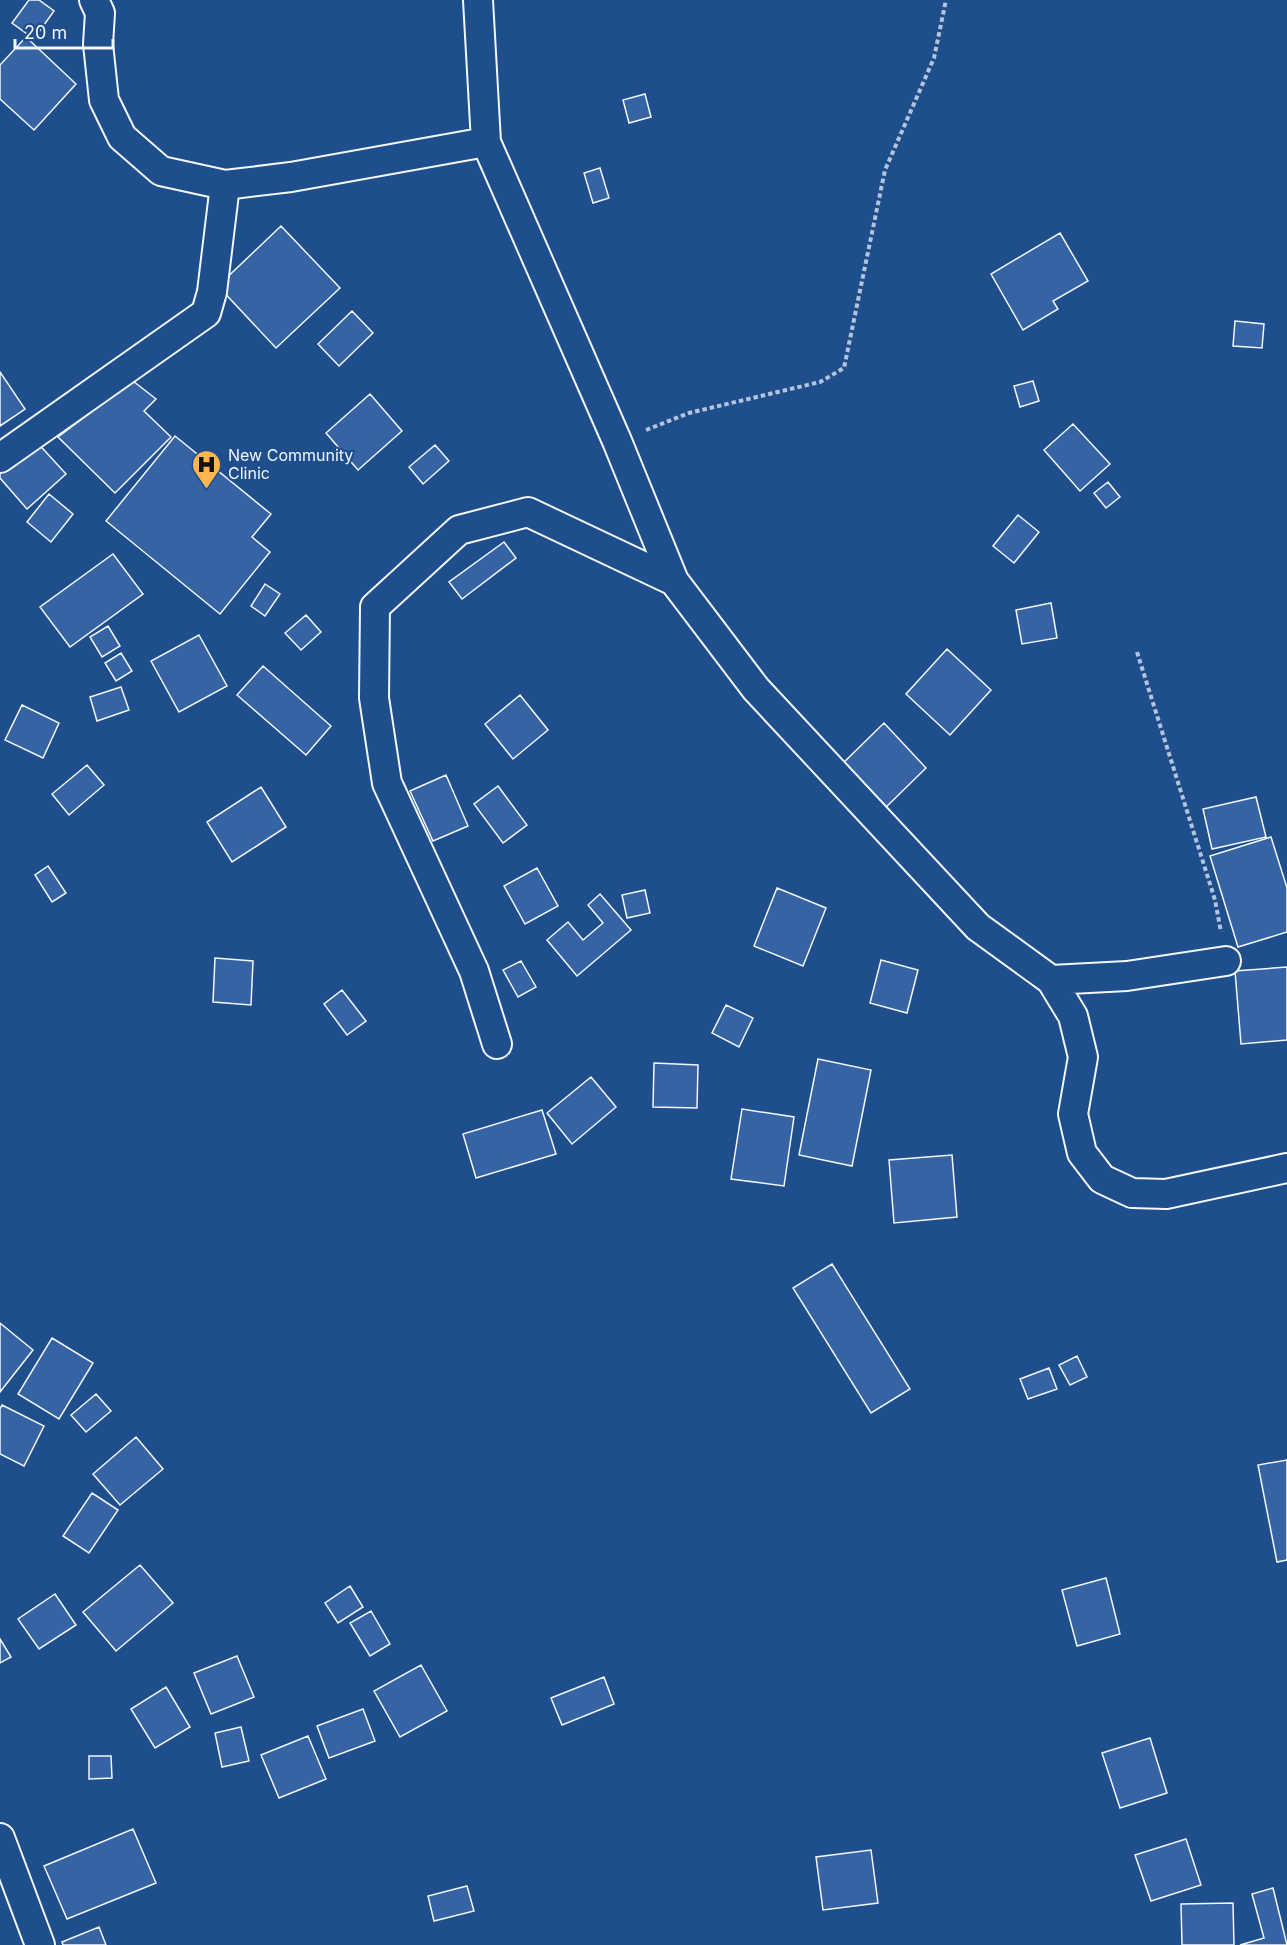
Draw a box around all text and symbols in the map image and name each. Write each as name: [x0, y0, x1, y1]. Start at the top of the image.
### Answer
scale bar: [15, 12, 112, 50]
text: 20 m: [24, 22, 67, 43]
place label: New Community Clinic: [228, 445, 353, 483]
hospital icon: New Community Clinic: [191, 448, 223, 490]

